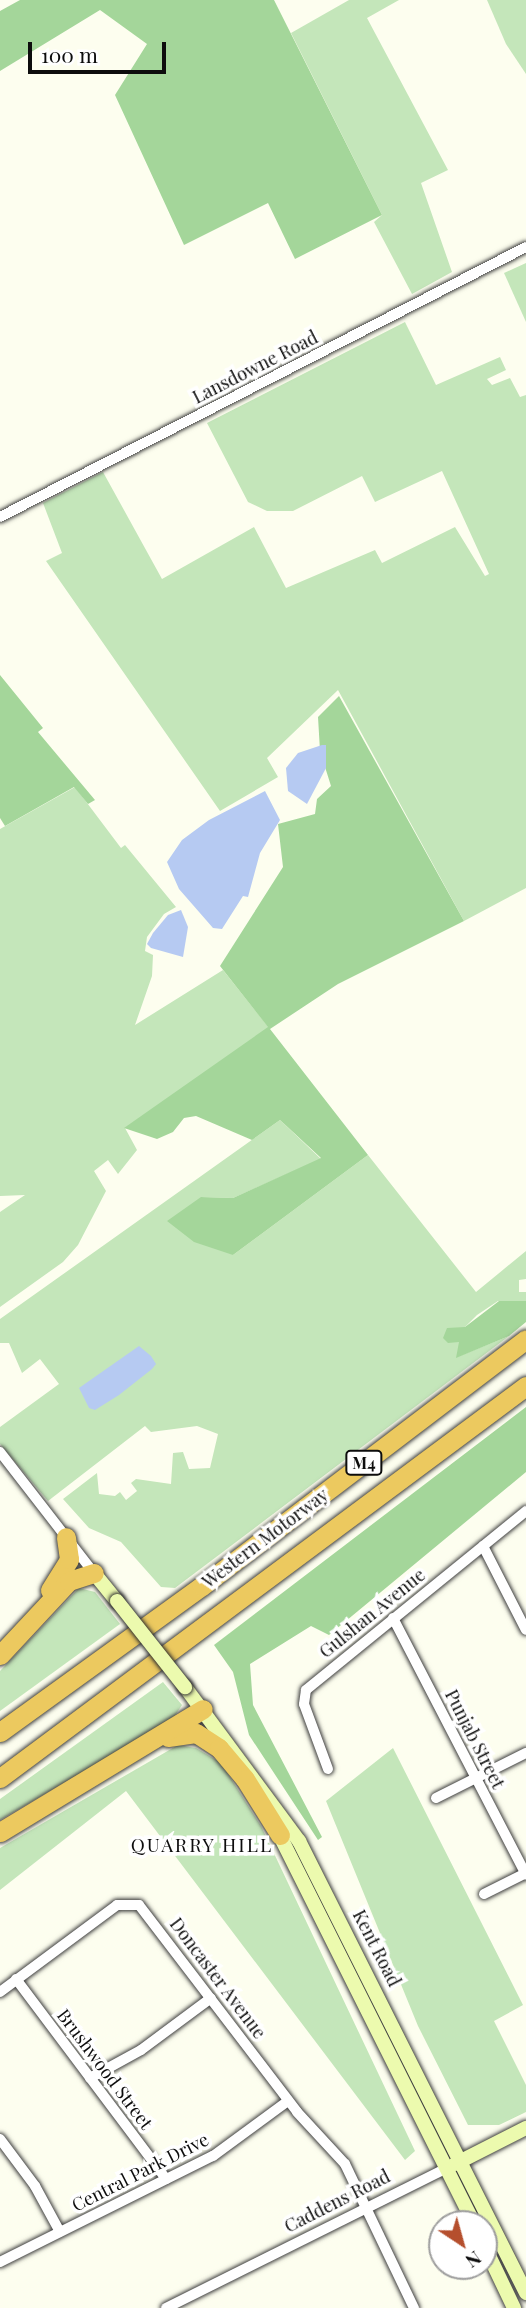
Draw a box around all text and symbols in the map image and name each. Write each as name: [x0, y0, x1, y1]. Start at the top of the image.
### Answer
scale bar: [32, 28, 170, 72]
text: 100 m: [41, 40, 98, 68]
street label: Lansdowne Road: [189, 326, 321, 408]
road number: M4: [345, 1450, 383, 1476]
street label: Western Motorway: [198, 1484, 332, 1592]
street label: Gulshan Avenue: [315, 1564, 429, 1662]
street label: Punjab Street: [441, 1686, 509, 1792]
district label: QUARRY HILL: [132, 1834, 272, 1856]
street label: Kent Road: [348, 1906, 406, 1990]
street label: Doncaster Avenue: [165, 1913, 271, 2043]
street label: Brushwood Street: [53, 2005, 157, 2133]
street label: Central Park Drive: [68, 2128, 212, 2216]
street label: Caddens Road: [281, 2165, 393, 2237]
north arrow: [428, 2210, 498, 2280]
text: N: [461, 2246, 487, 2275]

